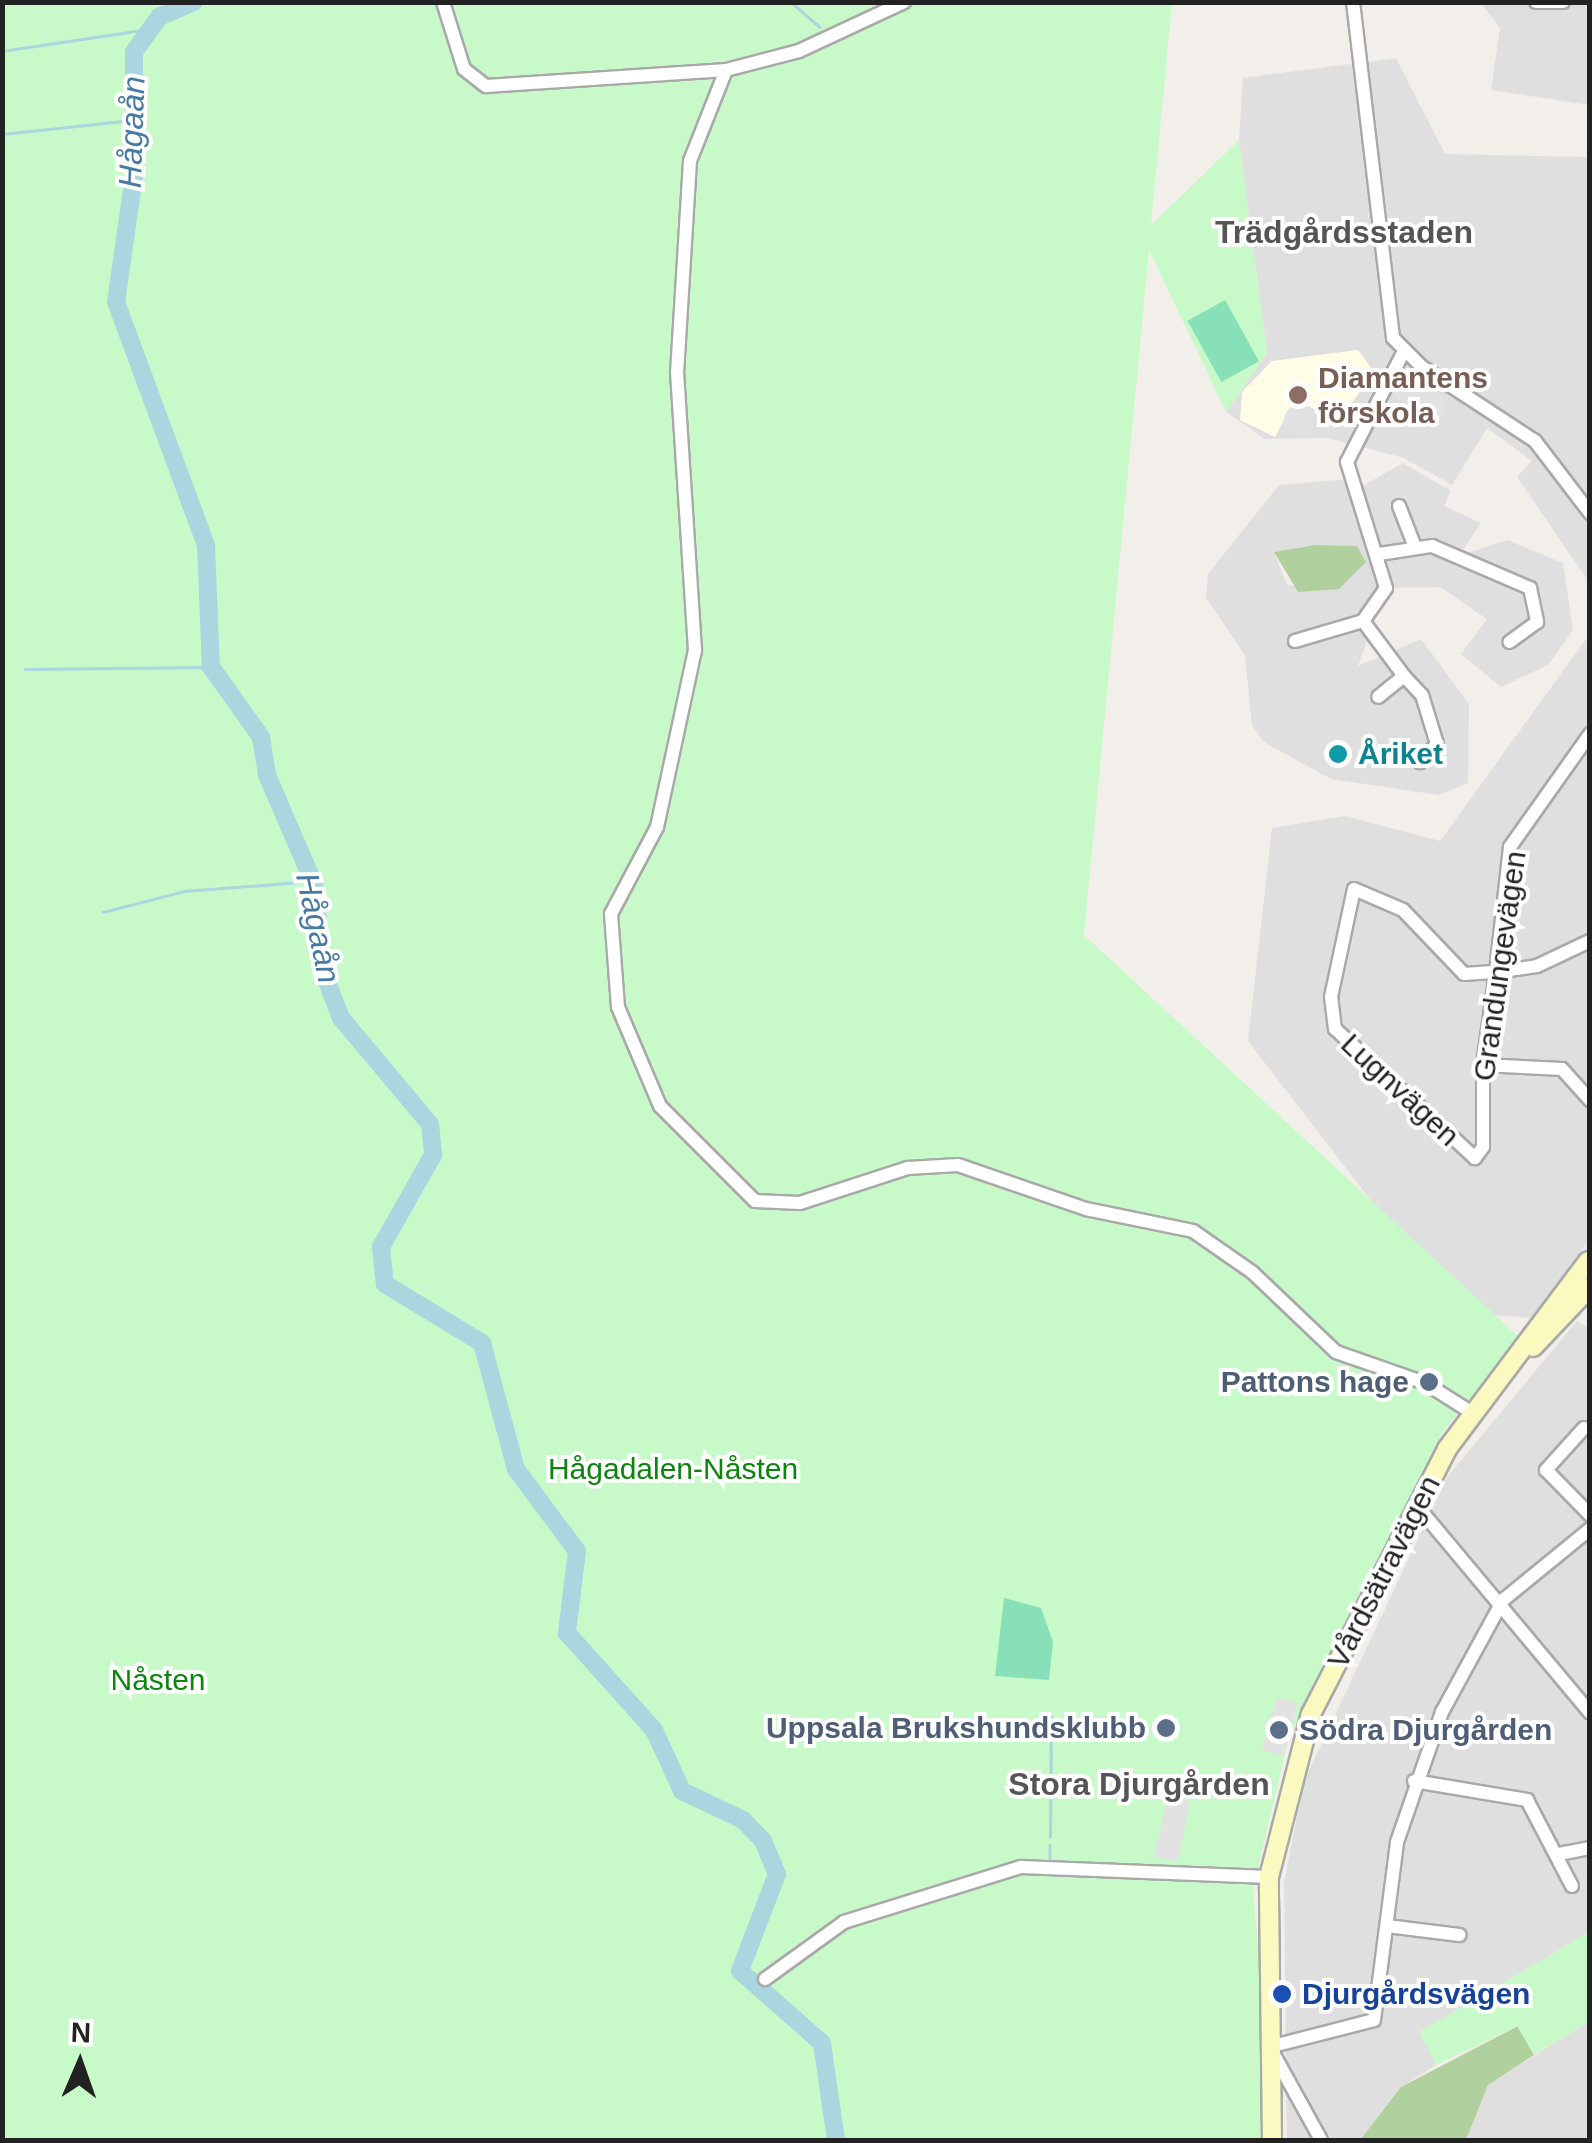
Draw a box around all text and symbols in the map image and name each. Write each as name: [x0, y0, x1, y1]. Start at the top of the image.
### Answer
water label: Hågaån: [111, 75, 153, 189]
district label: Trädgårdsstaden: [1215, 213, 1473, 251]
place label: Diamantens förskola: [1318, 360, 1488, 430]
marker: Diamantens förskola: [1287, 384, 1309, 406]
place label: Åriket: [1358, 736, 1443, 772]
marker: Åriket: [1327, 743, 1349, 765]
street label: Grandungevägen: [1466, 849, 1534, 1083]
water label: Hågaån: [288, 869, 348, 987]
street label: Lugnvägen: [1333, 1026, 1467, 1154]
place label: Pattons hage: [1221, 1364, 1409, 1400]
marker: Pattons hage: [1418, 1371, 1440, 1393]
park label: Hågadalen-Nåsten: [548, 1451, 798, 1487]
street label: Vårdsätravägen: [1320, 1469, 1448, 1675]
park label: Nåsten: [110, 1662, 206, 1698]
place label: Uppsala Brukshundsklubb: [766, 1710, 1146, 1746]
place label: Södra Djurgården: [1299, 1712, 1552, 1748]
marker: Uppsala Brukshundsklubb: [1155, 1717, 1177, 1739]
marker: Södra Djurgården: [1268, 1719, 1290, 1741]
district label: Stora Djurgården: [1008, 1765, 1270, 1803]
place label: Djurgårdsvägen: [1302, 1976, 1530, 2012]
marker: Djurgårdsvägen: [1271, 1983, 1293, 2005]
north arrow: [30, 2013, 130, 2113]
text: N: [70, 2017, 92, 2048]

